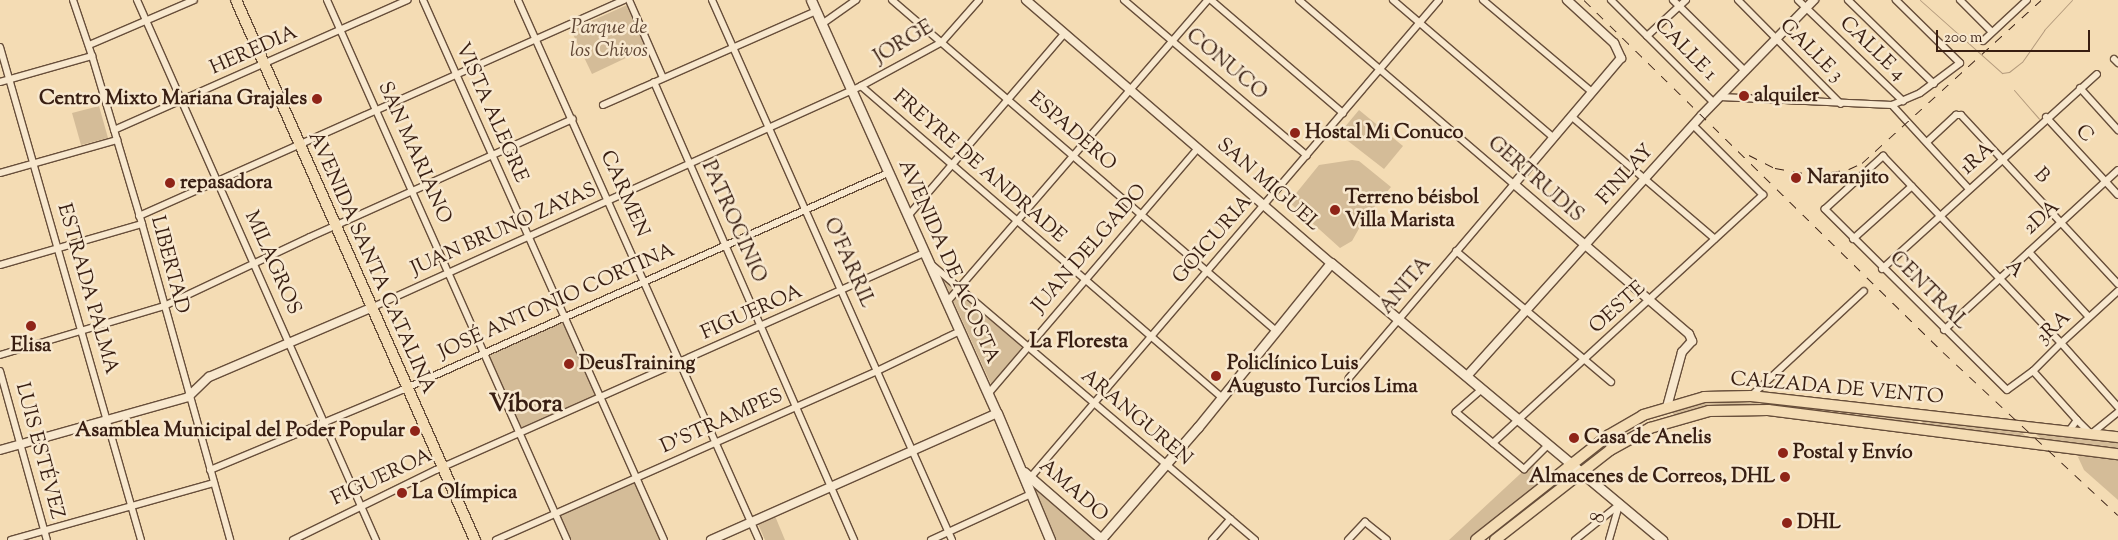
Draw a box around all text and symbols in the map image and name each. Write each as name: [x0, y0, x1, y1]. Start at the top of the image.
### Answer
street label: CALLE 4: [1834, 12, 1910, 86]
street label: CALLE 1: [1649, 14, 1721, 86]
street label: CALLE 3: [1774, 14, 1848, 88]
park label: Parque de los Chivos: [570, 16, 648, 63]
street label: JORGE: [870, 16, 938, 70]
scale bar: [1938, 20, 2092, 52]
street label: HEREDIA: [207, 21, 301, 81]
street label: CONUCO: [1181, 24, 1271, 106]
text: 200 m: [1944, 28, 1983, 49]
street label: VISTA ALEGRE: [449, 39, 533, 187]
street label: SAN MARIANO: [372, 78, 456, 228]
place label: alquiler: [1754, 84, 1819, 108]
street label: FREYRE DE ANDRADE: [888, 85, 1070, 249]
place label: Centro Mixto Mariana Grajales: [39, 87, 307, 111]
street label: ESPADERO: [1023, 87, 1121, 177]
marker: alquiler: [1738, 90, 1750, 102]
marker: Centro Mixto Mariana Grajales: [311, 93, 323, 105]
street label: C: [2070, 120, 2098, 148]
place label: Hostal Mi Conuco: [1305, 121, 1463, 145]
marker: Hostal Mi Conuco: [1289, 127, 1301, 139]
street label: AVENIDA SANTA CATALINA: [302, 128, 440, 398]
street label: GERTRUDIS: [1482, 132, 1588, 228]
street label: SAN MIGUEL: [1211, 133, 1325, 237]
street label: 1RA: [1956, 138, 2000, 180]
street label: FINLAY: [1593, 140, 1659, 210]
street label: CARMEN: [594, 147, 654, 241]
street label: AVENIDA DE ACOSTA: [892, 156, 1004, 368]
street label: PATROCINIO: [695, 157, 771, 287]
street label: B: [2028, 163, 2054, 189]
place label: Naranjito: [1807, 166, 1889, 190]
place label: repasadora: [180, 171, 272, 195]
marker: Naranjito: [1789, 171, 1803, 185]
marker: repasadora: [164, 177, 176, 189]
street label: JUAN BRUNO ZAYAS: [407, 178, 601, 282]
street label: JUAN DELGADO: [1028, 180, 1152, 318]
place label: Terreno béisbol Villa Marista: [1345, 186, 1479, 233]
street label: GOICURIA: [1168, 191, 1258, 289]
street label: 2DA: [2019, 196, 2065, 240]
street label: ESTRADA PALMA: [51, 201, 123, 377]
marker: Terreno béisbol Villa Marista: [1329, 204, 1341, 216]
street label: MILAGROS: [238, 207, 306, 319]
street label: LIBERTAD: [144, 213, 194, 317]
street label: O'FARRIL: [818, 214, 878, 312]
street label: JOSÉ ANTONIO CORTINA: [435, 239, 679, 365]
street label: CENTRAL: [1884, 247, 1972, 335]
street label: ANITA: [1375, 253, 1437, 319]
street label: A: [2000, 255, 2028, 283]
street label: OESTE: [1585, 277, 1651, 339]
street label: FIGUEROA: [698, 280, 806, 346]
street label: 3RA: [2032, 306, 2076, 350]
marker: Elisa: [25, 320, 37, 332]
district label: La Floresta: [1030, 329, 1128, 355]
place label: Elisa: [11, 334, 51, 358]
place label: DeusTraining: [579, 352, 695, 376]
place label: Policlínico Luis Augusto Turcios Lima: [1227, 352, 1418, 399]
marker: DeusTraining: [563, 358, 575, 370]
street label: ARANGUREN: [1075, 365, 1197, 471]
street label: CALZADA DE VENTO: [1729, 368, 1945, 410]
marker: Policlínico Luis Augusto Turcios Lima: [1209, 369, 1223, 383]
street label: LUIS ESTÉVEZ: [9, 380, 69, 522]
street label: D'STRAMPES: [657, 384, 787, 460]
district label: Víbora: [489, 390, 563, 420]
place label: Asamblea Municipal del Poder Popular: [75, 419, 405, 443]
marker: Asamblea Municipal del Poder Popular: [409, 425, 421, 437]
place label: Casa de Anelis: [1584, 426, 1711, 450]
marker: Casa de Anelis: [1568, 432, 1580, 444]
place label: Postal y Envío: [1793, 441, 1913, 465]
street label: FIGUEROA: [328, 444, 436, 512]
marker: Postal y Envío: [1777, 447, 1789, 459]
street label: AMADO: [1034, 454, 1112, 528]
place label: Almacenes de Correos, DHL: [1529, 465, 1775, 489]
marker: Almacenes de Correos, DHL: [1779, 471, 1791, 483]
place label: La Olímpica: [412, 481, 517, 505]
marker: La Olímpica: [396, 487, 408, 499]
street label: 8: [1586, 510, 1612, 526]
place label: DHL: [1797, 511, 1841, 535]
marker: DHL: [1781, 517, 1793, 529]

